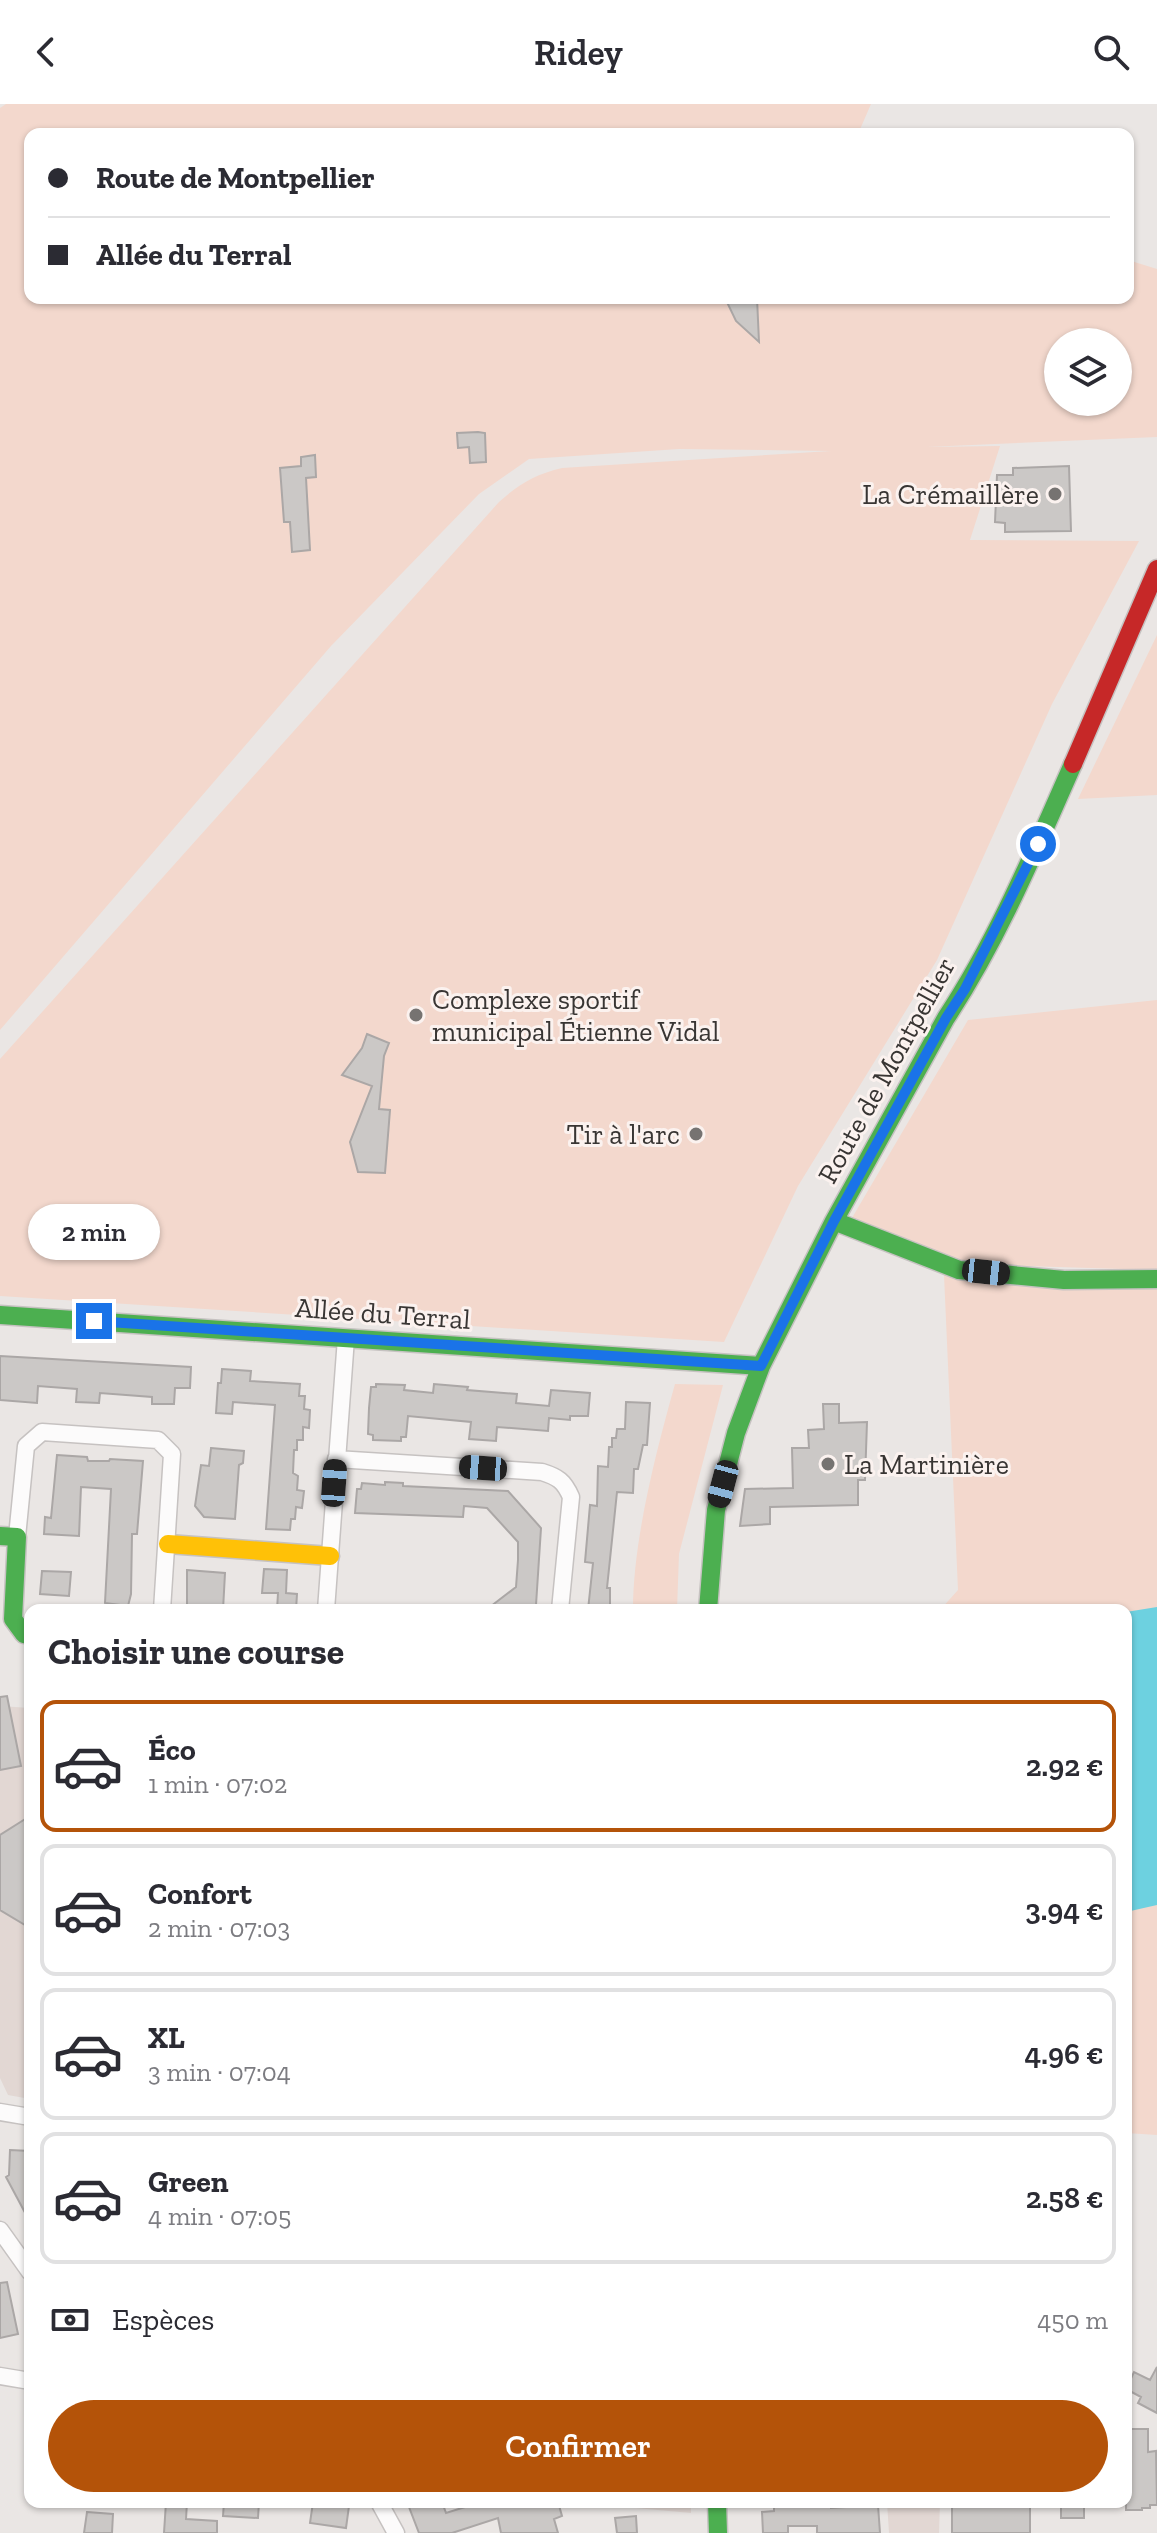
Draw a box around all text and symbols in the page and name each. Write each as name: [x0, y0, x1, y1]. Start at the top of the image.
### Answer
icon: back: [24, 30, 68, 74]
icon: search: [1089, 30, 1133, 74]
text: Ridey: [534, 31, 623, 74]
text: Route de Montpellier: [96, 160, 375, 196]
text: Allée du Terral: [96, 237, 291, 273]
map controls: [1044, 328, 1132, 416]
button: layers: [1044, 328, 1132, 416]
place label: La Crémaillère: [862, 478, 1039, 511]
marker: La Crémaillère: [1046, 485, 1064, 503]
route start: [1020, 826, 1056, 862]
street label: Route de Montpellier: [811, 952, 962, 1189]
place label: Complexe sportif municipal Étienne Vidal: [432, 983, 720, 1048]
marker: Complexe sportif municipal Étienne Vidal: [407, 1006, 425, 1024]
place label: Tir à l'arc: [566, 1118, 680, 1151]
marker: Tir à l'arc: [687, 1125, 705, 1143]
callout: 2 min: [28, 1205, 160, 1261]
text: 2 min: [62, 1216, 126, 1248]
car: [961, 1258, 1011, 1286]
street label: Allée du Terral: [294, 1291, 472, 1336]
route end: [76, 1303, 112, 1339]
place label: La Martinière: [844, 1448, 1009, 1481]
car: [458, 1454, 508, 1482]
marker: La Martinière: [819, 1455, 837, 1473]
car: [320, 1458, 348, 1508]
car: [705, 1458, 741, 1510]
text: Choisir une course: [48, 1630, 344, 1673]
icon: car: [52, 1730, 124, 1802]
text: Éco: [148, 1732, 196, 1768]
text: 2.92 €: [1026, 1748, 1104, 1784]
text: 1 min · 07:02: [148, 1768, 287, 1800]
icon: car: [52, 1874, 124, 1946]
text: Confort: [148, 1876, 252, 1912]
text: 3.94 €: [1025, 1892, 1104, 1928]
text: 2 min · 07:03: [148, 1912, 290, 1944]
icon: car: [52, 2018, 124, 2090]
text: XL: [148, 2020, 185, 2056]
text: 4.96 €: [1025, 2036, 1104, 2072]
text: 3 min · 07:04: [148, 2056, 291, 2088]
icon: car: [52, 2162, 124, 2234]
text: Green: [148, 2164, 228, 2200]
text: 2.58 €: [1026, 2180, 1104, 2216]
text: 4 min · 07:05: [148, 2200, 291, 2232]
icon: cash: [48, 2298, 92, 2342]
text: Espèces: [112, 2302, 214, 2338]
text: 450 m: [1037, 2304, 1108, 2336]
button: Confirmer: [48, 2400, 1108, 2492]

